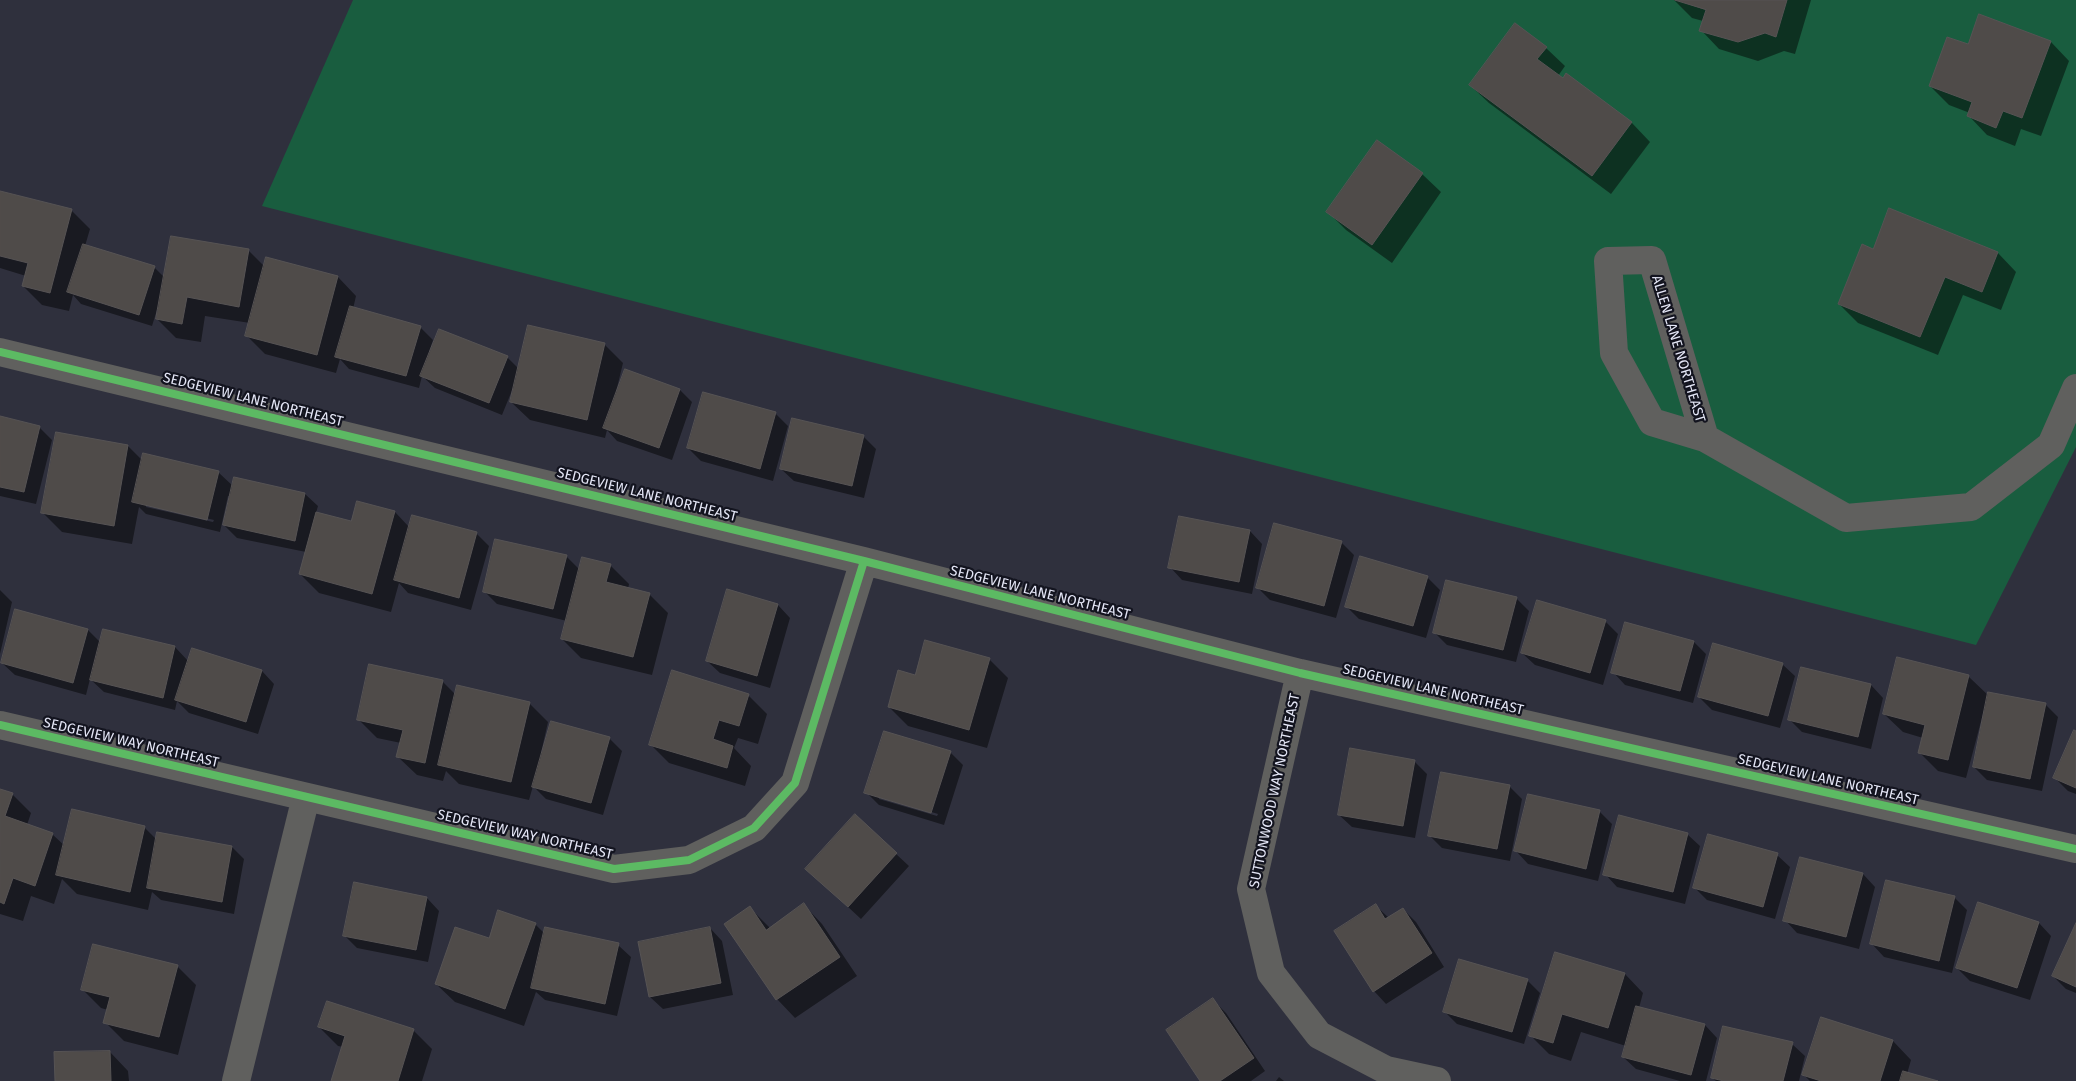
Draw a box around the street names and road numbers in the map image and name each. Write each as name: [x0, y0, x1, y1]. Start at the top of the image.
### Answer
street label: ALLEN LANE NORTHEAST: [1648, 274, 1708, 424]
street label: SEDGEVIEW LANE NORTHEAST: [161, 369, 345, 431]
street label: SEDGEVIEW LANE NORTHEAST: [555, 464, 739, 526]
street label: SEDGEVIEW LANE NORTHEAST: [948, 562, 1132, 624]
street label: SEDGEVIEW LANE NORTHEAST: [1341, 661, 1525, 719]
street label: SUTTONWOOD WAY NORTHEAST: [1246, 692, 1304, 890]
street label: SEDGEVIEW WAY NORTHEAST: [42, 715, 220, 771]
street label: SEDGEVIEW LANE NORTHEAST: [1736, 751, 1920, 809]
street label: SEDGEVIEW WAY NORTHEAST: [436, 807, 614, 863]

